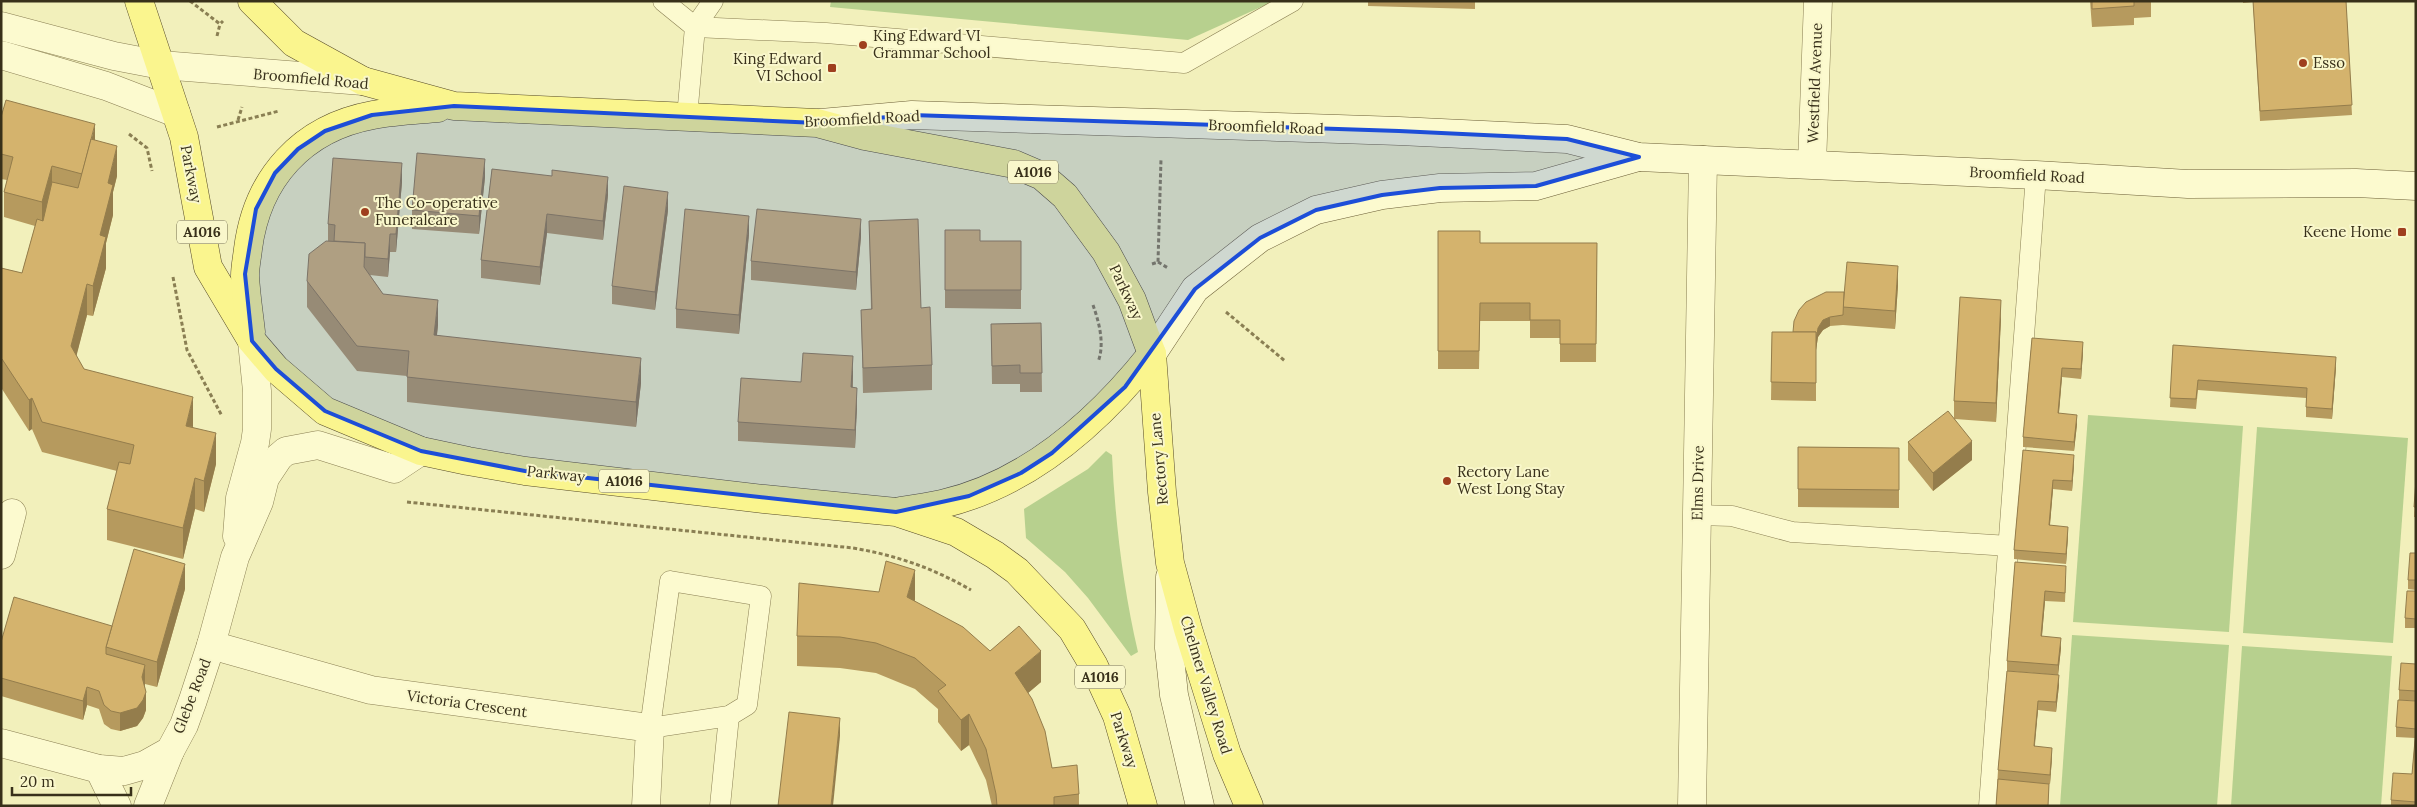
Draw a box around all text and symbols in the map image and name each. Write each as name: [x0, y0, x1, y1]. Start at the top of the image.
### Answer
street label: Westfield Avenue: [1803, 22, 1826, 144]
place label: King Edward VI Grammar School: [873, 26, 991, 62]
marker: King Edward VI Grammar School: [857, 39, 869, 51]
place label: King Edward VI School: [733, 49, 822, 85]
place label: Esso: [2313, 53, 2345, 72]
marker: Esso: [2297, 57, 2309, 69]
marker: King Edward VI School: [826, 62, 838, 74]
street label: Broomfield Road: [253, 64, 370, 93]
street label: Broomfield Road: [804, 106, 920, 131]
street label: Broomfield Road: [1208, 115, 1324, 138]
street label: Parkway: [177, 143, 206, 205]
road number: A1016: [1008, 160, 1058, 183]
street label: Broomfield Road: [1969, 162, 2085, 187]
place label: The Co-operative Funeralcare: [375, 193, 498, 229]
marker: The Co-operative Funeralcare: [359, 206, 371, 218]
road number: A1016: [177, 220, 227, 243]
place label: Keene Home: [2303, 222, 2392, 241]
marker: Keene Home: [2396, 226, 2408, 238]
street label: Parkway: [1105, 261, 1147, 322]
street label: Rectory Lane: [1145, 412, 1172, 506]
street label: Elms Drive: [1687, 445, 1708, 521]
street label: Parkway: [526, 461, 586, 486]
place label: Rectory Lane West Long Stay: [1457, 462, 1565, 498]
road number: A1016: [599, 470, 649, 492]
marker: Rectory Lane West Long Stay: [1441, 475, 1453, 487]
street label: Chelmer Valley Road: [1176, 613, 1237, 756]
street label: Glebe Road: [168, 655, 215, 736]
road number: A1016: [1075, 666, 1125, 689]
street label: Victoria Crescent: [405, 686, 529, 721]
street label: Parkway: [1106, 709, 1143, 771]
scale bar: [12, 764, 131, 796]
text: 20 m: [20, 772, 55, 791]

